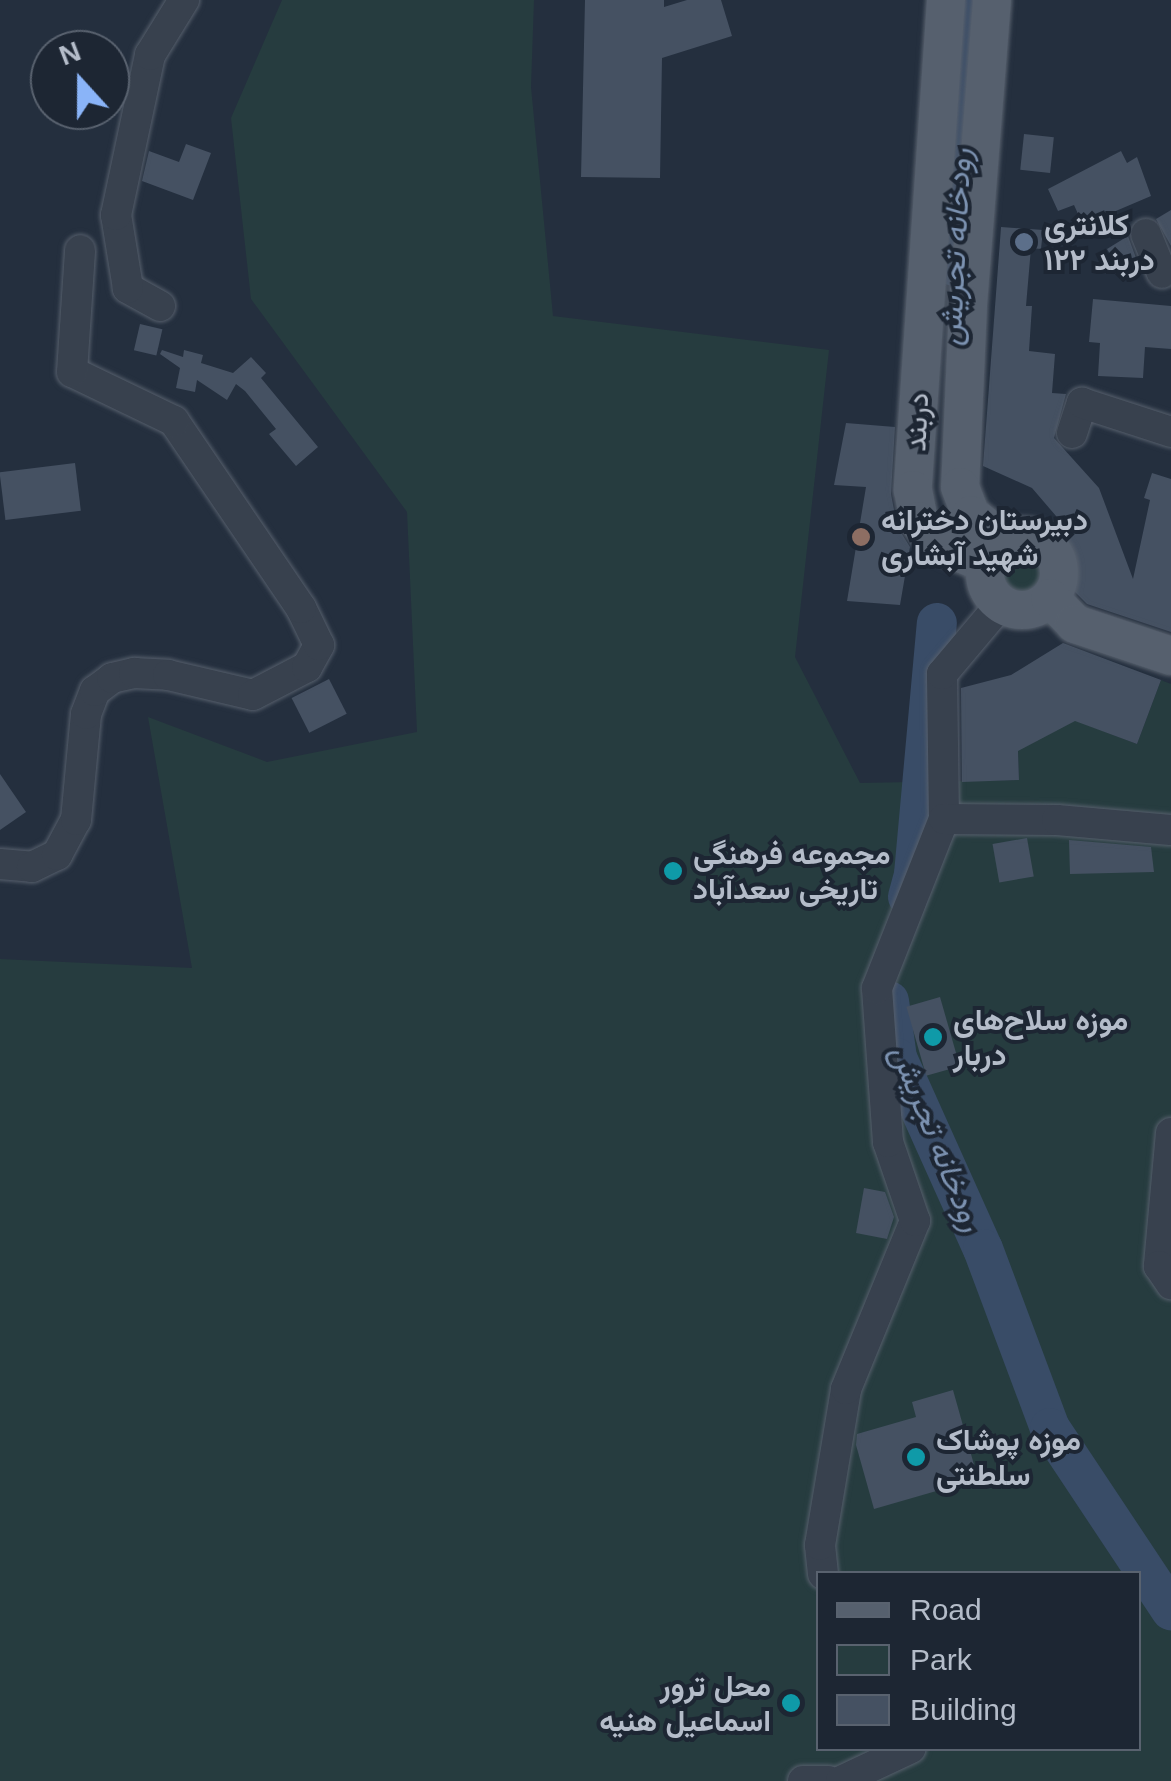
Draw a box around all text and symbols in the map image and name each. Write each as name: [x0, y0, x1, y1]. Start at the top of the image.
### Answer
north arrow: [30, 30, 130, 130]
text: N: [55, 35, 85, 71]
water label: رودخانه تجریش: [931, 147, 979, 347]
place label: کلانتری ۱۲۲ دربند: [1044, 207, 1155, 278]
marker: کلانتری ۱۲۲ دربند: [1013, 231, 1035, 253]
street label: دربند: [897, 392, 937, 452]
place label: دبیرستان دخترانه شهید آبشاری: [881, 502, 1088, 572]
marker: دبیرستان دخترانه شهید آبشاری: [850, 526, 872, 548]
place label: مجموعه فرهنگی تاریخی سعدآباد: [693, 836, 891, 906]
marker: مجموعه فرهنگی تاریخی سعدآباد: [662, 860, 684, 882]
place label: موزه سلاح‌های دربار: [953, 1002, 1128, 1072]
marker: موزه سلاح‌های دربار: [922, 1026, 944, 1048]
water label: رودخانه تجریش: [882, 1039, 992, 1237]
place label: موزه پوشاک سلطنتی: [936, 1422, 1081, 1492]
marker: موزه پوشاک سلطنتی: [905, 1446, 927, 1468]
legend: [816, 1571, 1141, 1751]
text: Road: [910, 1593, 982, 1626]
text: Park: [910, 1643, 972, 1676]
place label: محل ترور اسماعیل هنیه: [599, 1668, 771, 1738]
marker: محل ترور اسماعیل هنیه: [780, 1692, 802, 1714]
text: Building: [910, 1693, 1017, 1726]

